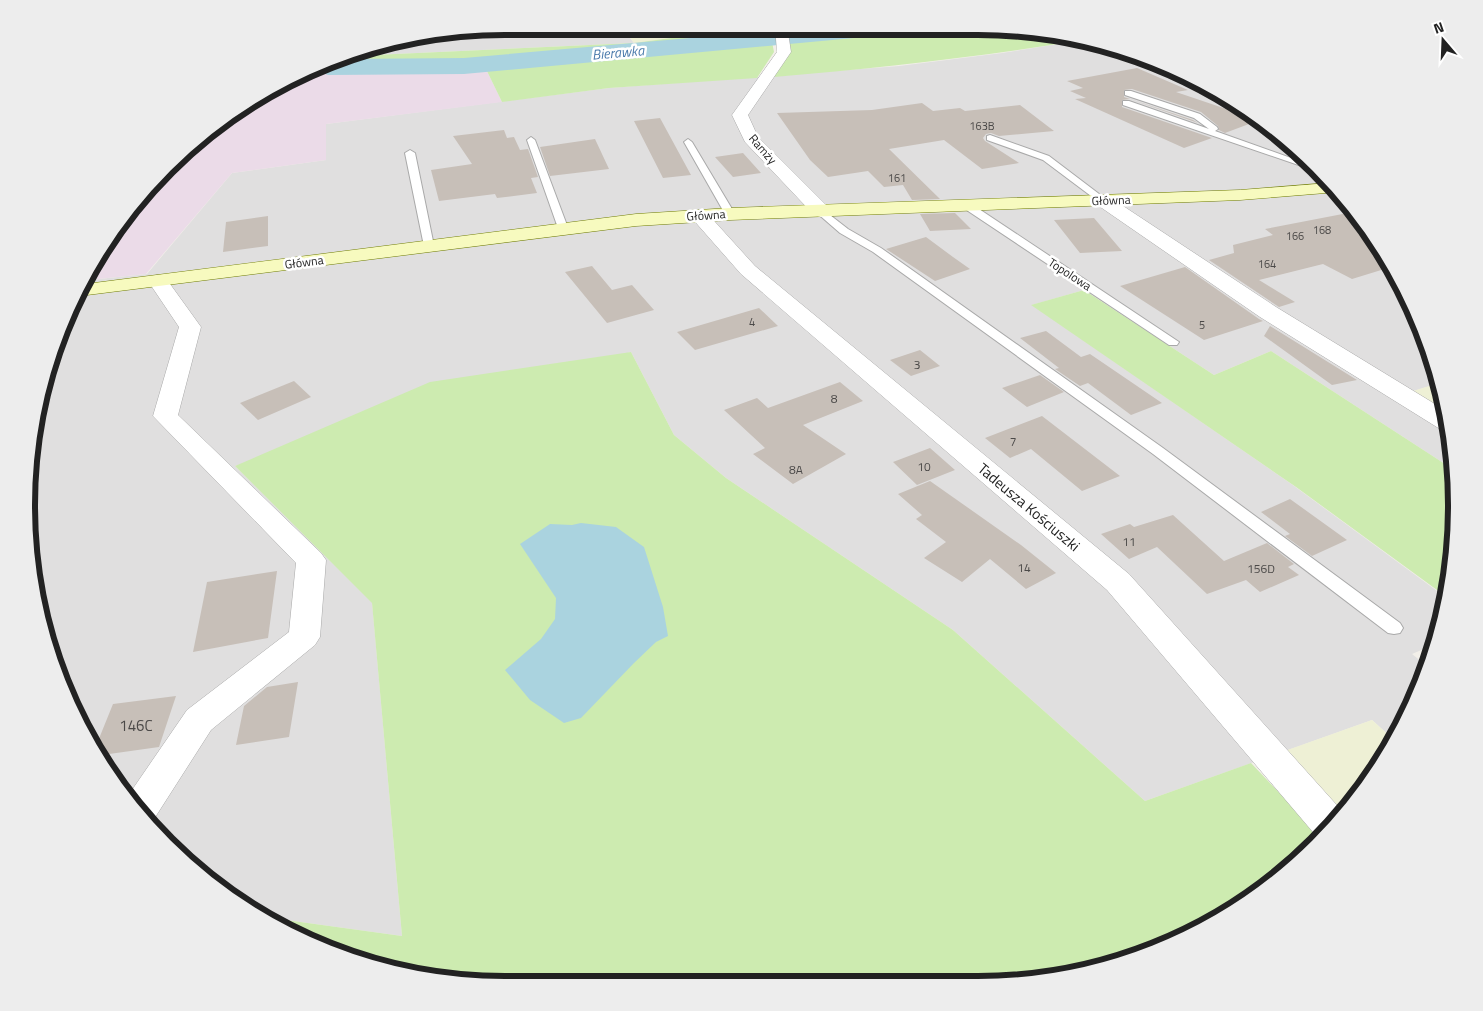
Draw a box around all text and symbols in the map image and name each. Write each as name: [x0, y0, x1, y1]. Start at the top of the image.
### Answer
north arrow: [1418, 15, 1468, 65]
text: N: [1431, 16, 1447, 39]
water label: Bierawka: [591, 39, 646, 65]
house number: 163B: [969, 118, 995, 134]
street label: Ramży: [744, 130, 782, 168]
house number: 161: [888, 170, 906, 186]
street label: Główna: [1091, 190, 1131, 210]
street label: Główna: [686, 204, 726, 226]
house number: 168: [1313, 222, 1331, 238]
house number: 166: [1286, 228, 1304, 244]
street label: Główna: [283, 250, 325, 274]
street label: Topolowa: [1045, 253, 1095, 295]
house number: 164: [1258, 256, 1276, 272]
house number: 4: [749, 314, 755, 330]
house number: 5: [1199, 317, 1205, 333]
house number: 3: [914, 355, 920, 374]
house number: 8: [831, 389, 838, 408]
house number: 7: [1010, 432, 1016, 451]
house number: 10: [917, 457, 931, 476]
street label: Tadeusza Kościuszki: [973, 457, 1085, 557]
house number: 8A: [789, 460, 803, 479]
house number: 11: [1122, 532, 1136, 551]
house number: 14: [1017, 558, 1031, 577]
house number: 156D: [1247, 559, 1275, 578]
house number: 146C: [119, 714, 153, 737]

